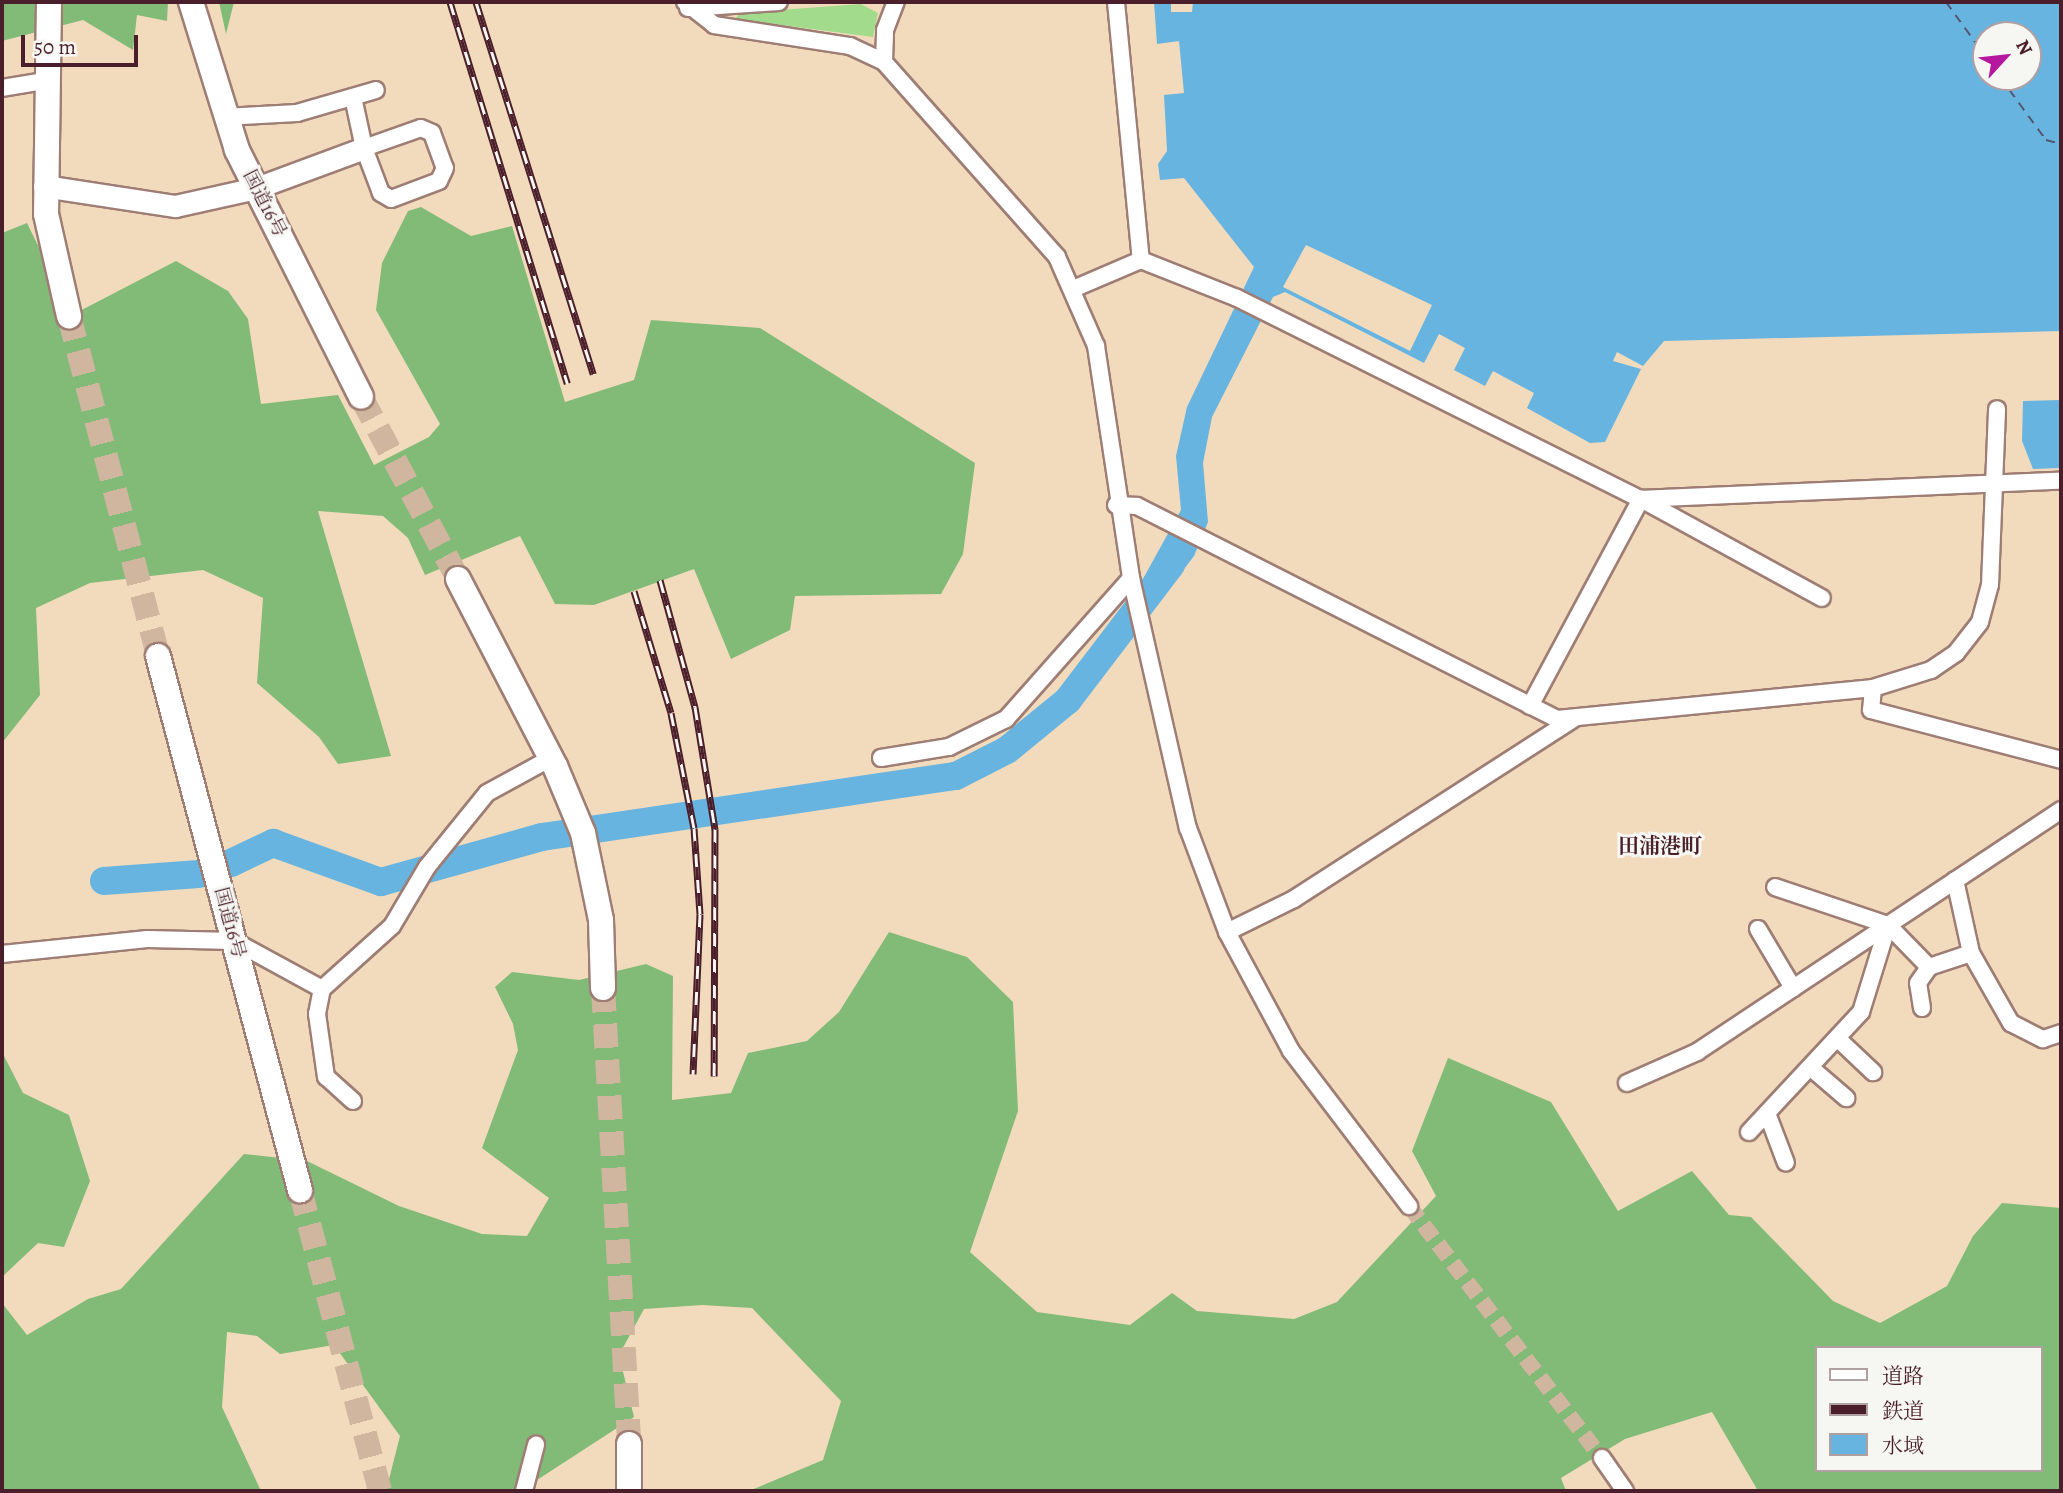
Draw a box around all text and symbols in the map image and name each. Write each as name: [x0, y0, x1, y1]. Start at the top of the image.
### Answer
scale bar: [24, 21, 142, 65]
north arrow: [1972, 21, 2042, 91]
text: 50 m: [34, 33, 76, 61]
text: N: [2009, 35, 2039, 59]
street label: 国道16号: [237, 167, 291, 241]
district label: 田浦港町: [1618, 833, 1702, 859]
street label: 国道16号: [209, 885, 249, 961]
legend: [1814, 1346, 2042, 1472]
text: 道路: [1882, 1362, 1924, 1390]
text: 鉄道: [1882, 1397, 1924, 1425]
text: 水域: [1882, 1432, 1924, 1460]

